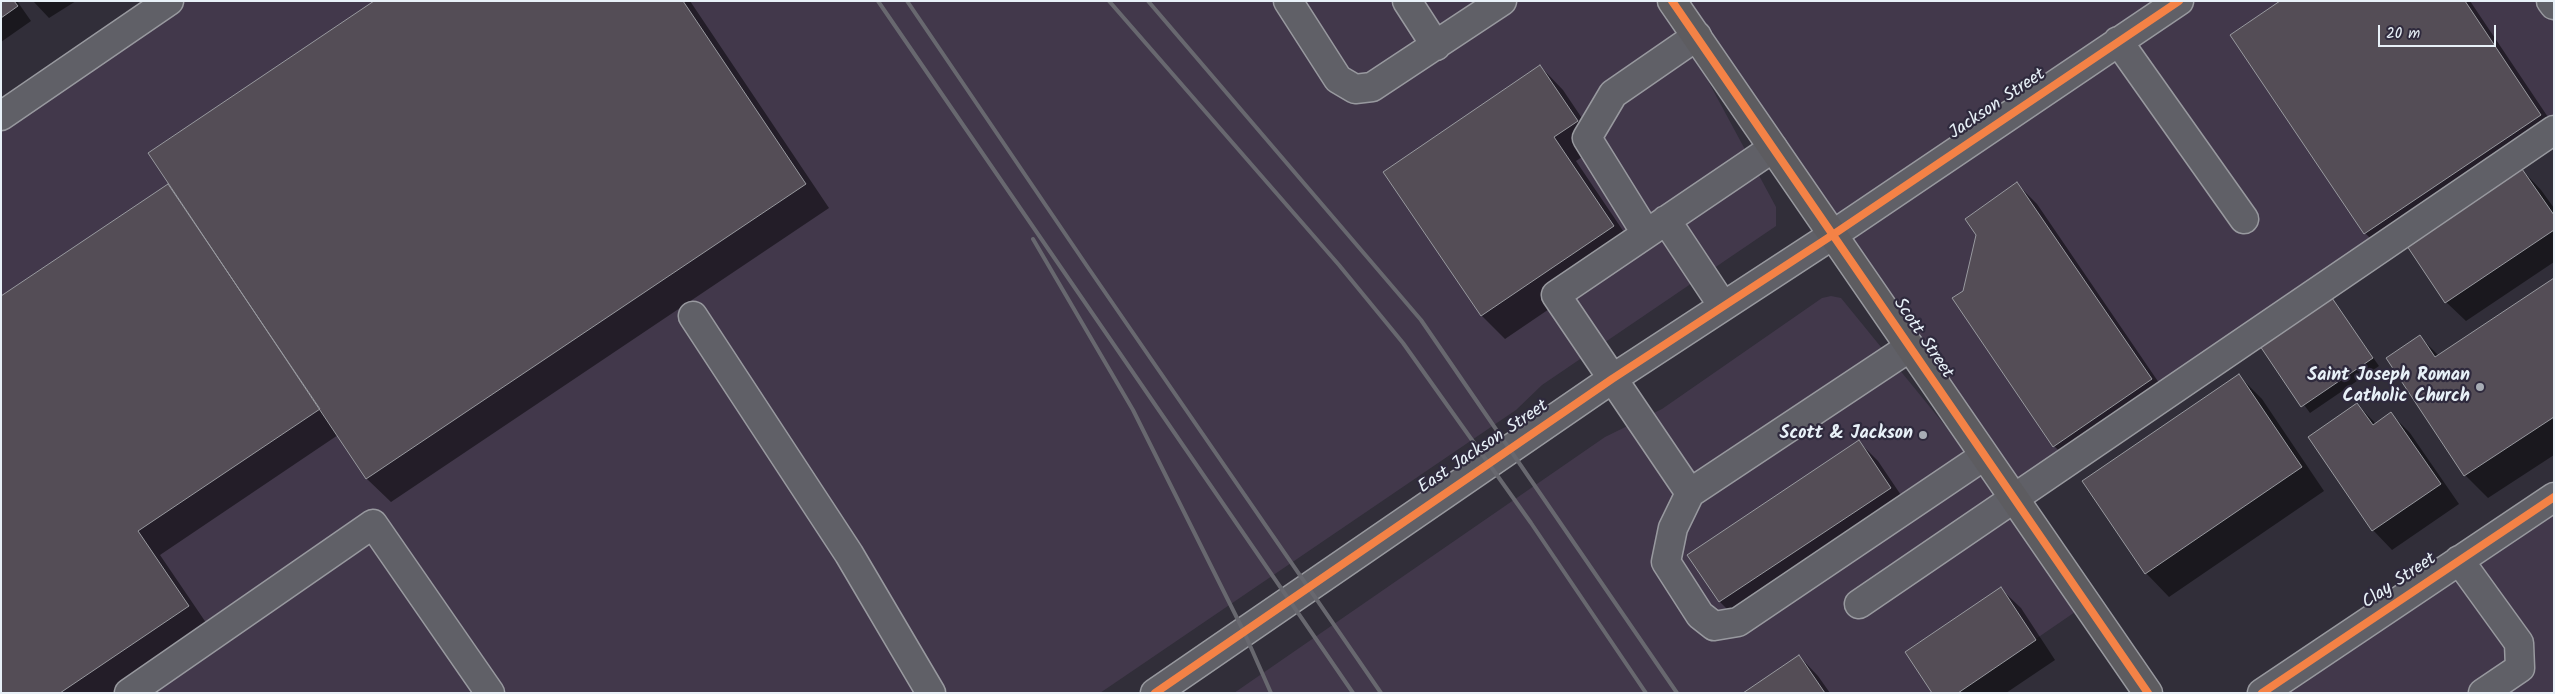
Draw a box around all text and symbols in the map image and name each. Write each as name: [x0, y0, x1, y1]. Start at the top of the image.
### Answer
scale bar: [2380, 15, 2498, 47]
text: 20 m: [2386, 22, 2420, 46]
street label: Jackson Street: [1946, 65, 2050, 145]
street label: Scott Street: [1887, 295, 1957, 383]
place label: Saint Joseph Roman Catholic Church: [2307, 366, 2470, 408]
marker: Saint Joseph Roman Catholic Church: [2474, 381, 2486, 393]
street label: East Jackson Street: [1415, 396, 1553, 500]
place label: Scott & Jackson: [1780, 424, 1913, 446]
marker: Scott & Jackson: [1917, 429, 1929, 441]
street label: Clay Street: [2359, 549, 2441, 615]

